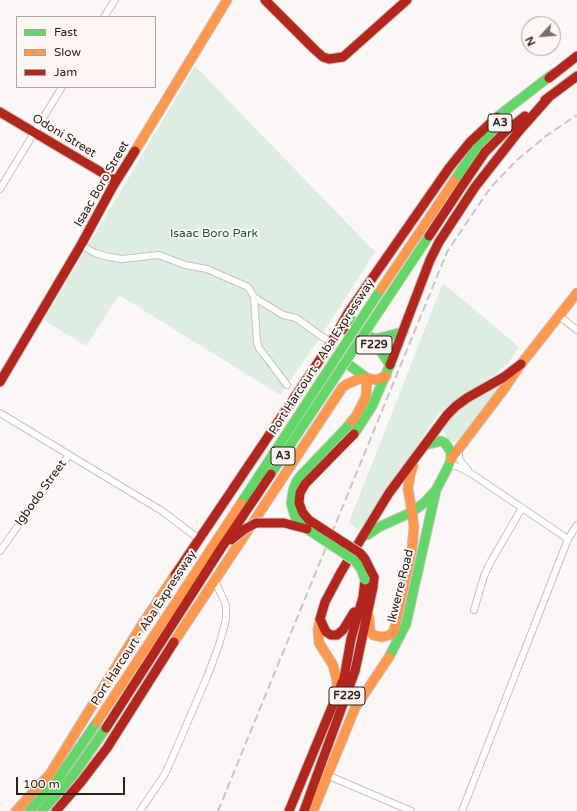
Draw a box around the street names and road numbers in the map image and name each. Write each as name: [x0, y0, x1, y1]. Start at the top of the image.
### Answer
street label: Odoni Street: [29, 111, 99, 161]
road number: A3: [488, 114, 512, 132]
street label: Isaac Boro Street: [72, 139, 132, 229]
street label: Port Harcourt - Aba Expressway: [266, 277, 378, 437]
road number: F229: [356, 336, 392, 354]
road number: A3: [271, 447, 295, 465]
street label: Igbodo Street: [12, 457, 70, 529]
street label: Port Harcourt - Aba Expressway: [88, 548, 200, 708]
street label: Ikwerre Road: [385, 548, 417, 624]
road number: F229: [329, 687, 365, 705]

